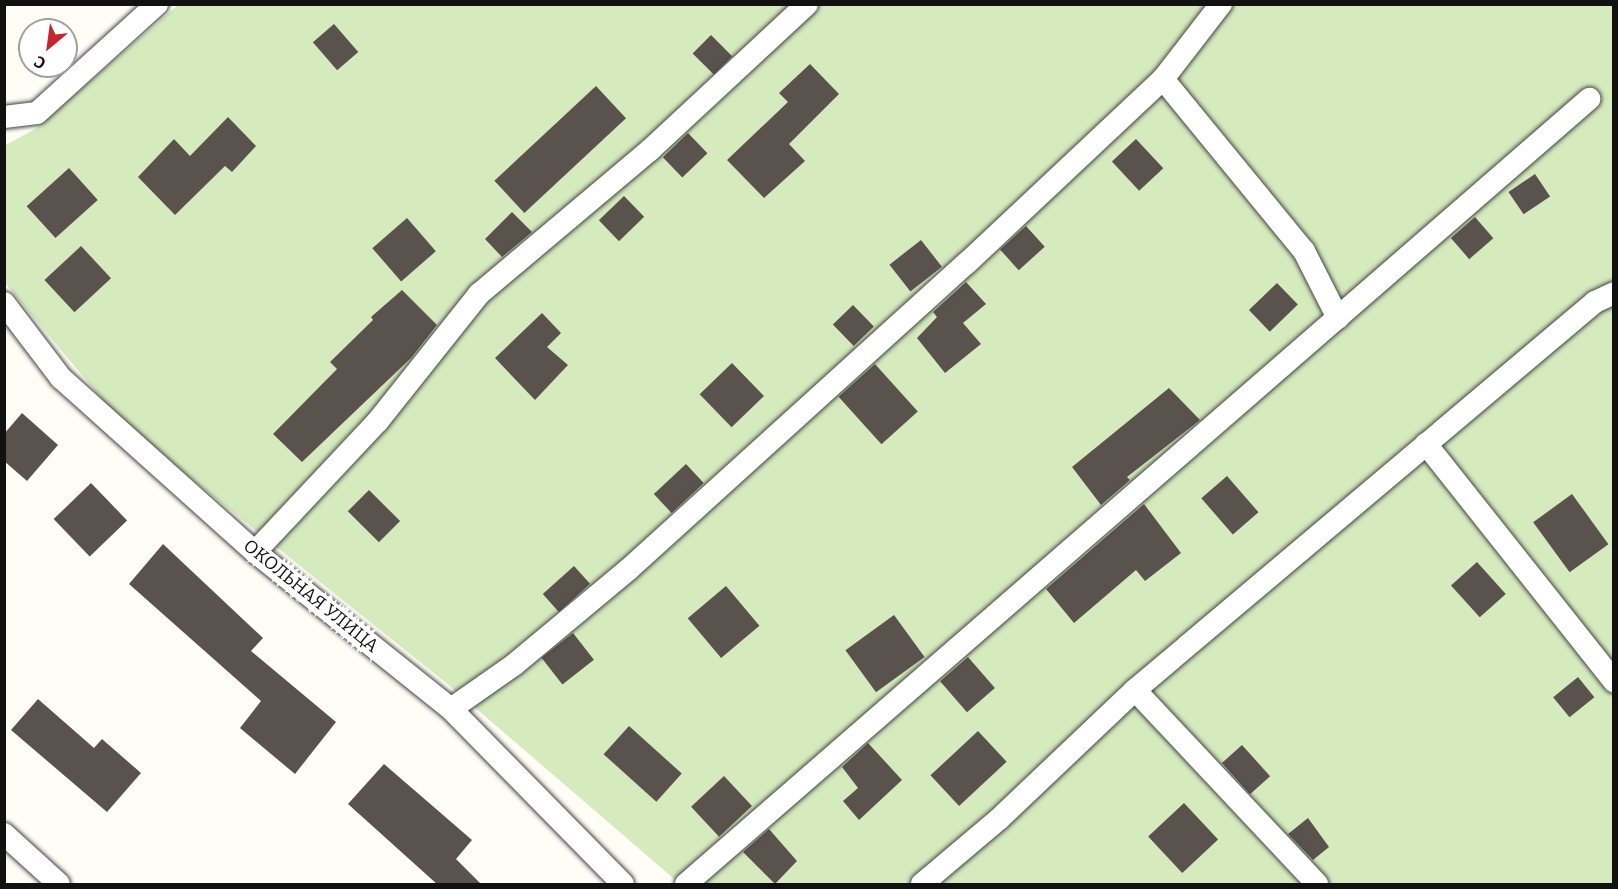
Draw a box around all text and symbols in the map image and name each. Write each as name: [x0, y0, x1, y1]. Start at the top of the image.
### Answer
north arrow: [18, 18, 78, 78]
text: С: [31, 52, 49, 73]
street label: ОКОЛЬНАЯ УЛИЦА: [239, 535, 383, 657]

